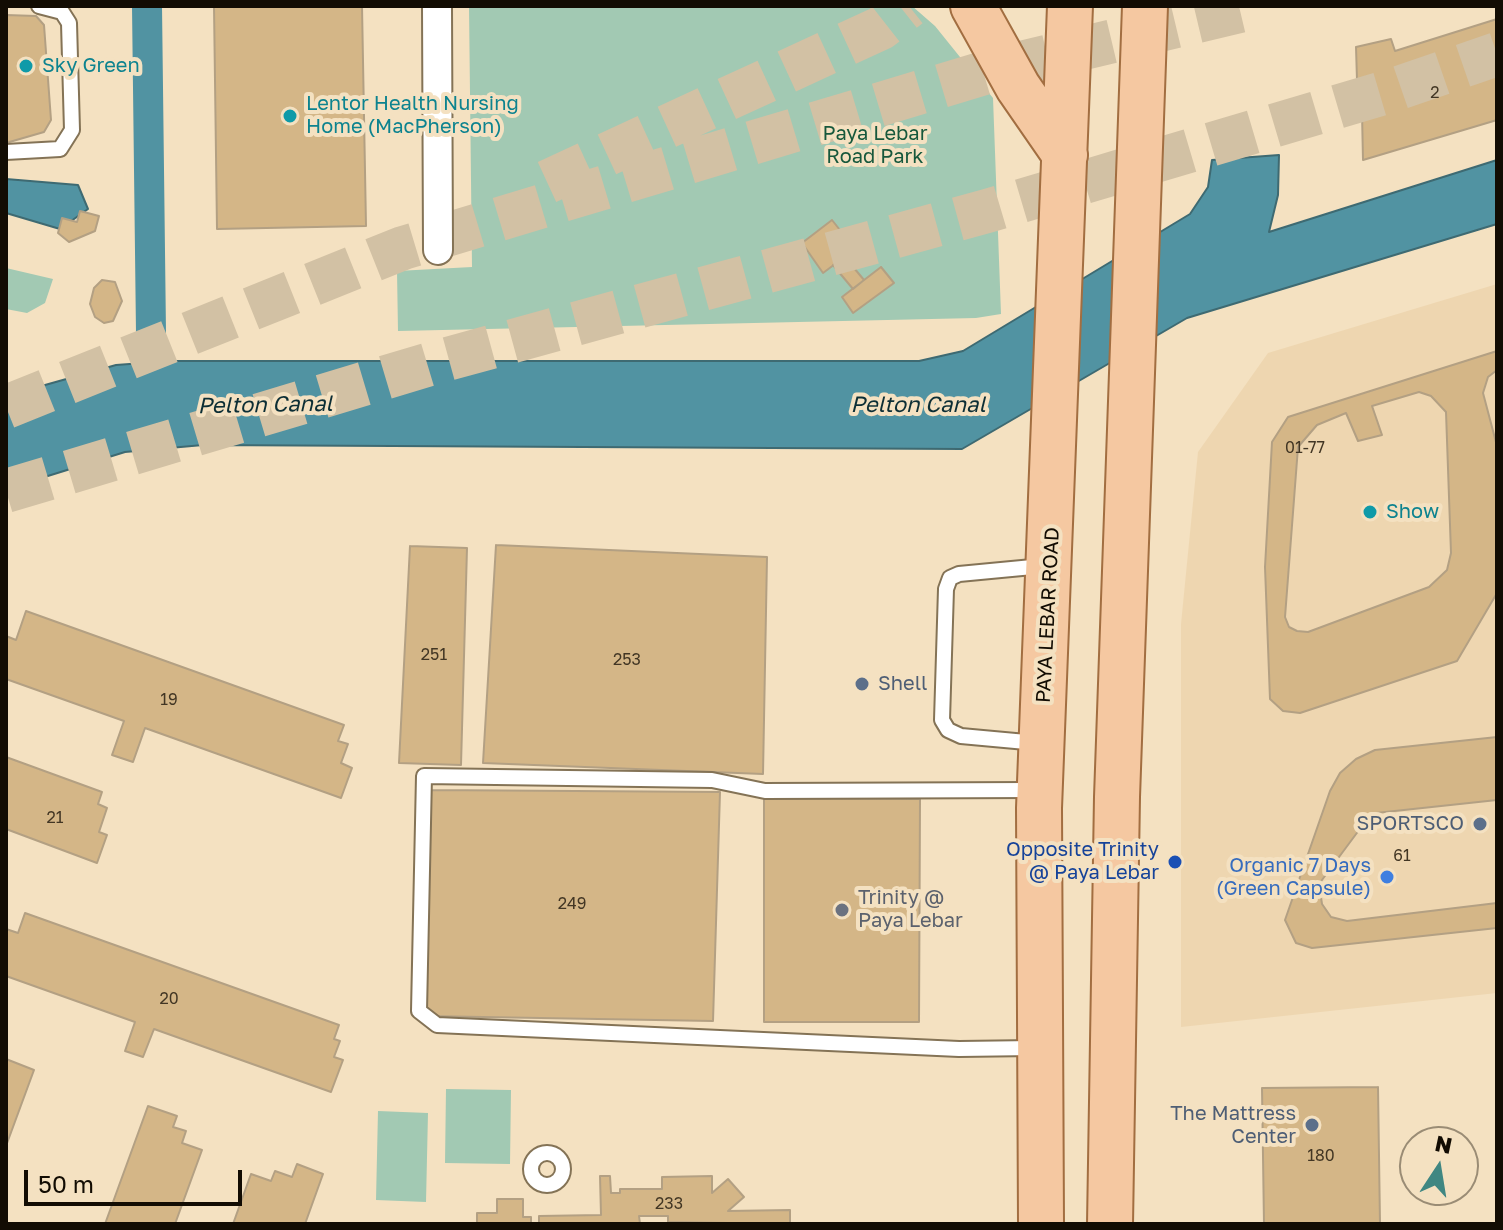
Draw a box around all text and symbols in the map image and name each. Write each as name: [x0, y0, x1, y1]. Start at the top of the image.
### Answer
place label: Sky Green: [42, 54, 140, 78]
marker: Sky Green: [17, 57, 35, 75]
house number: 2: [1430, 83, 1440, 103]
place label: Lentor Health Nursing Home (MacPherson): [306, 92, 519, 139]
marker: Lentor Health Nursing Home (MacPherson): [281, 107, 299, 125]
park label: Paya Lebar Road Park: [823, 122, 927, 169]
water label: Pelton Canal: [197, 391, 333, 419]
water label: Pelton Canal: [851, 392, 985, 418]
house number: 01-77: [1285, 438, 1325, 458]
place label: Show: [1386, 500, 1439, 524]
marker: Show: [1361, 503, 1379, 521]
street label: PAYA LEBAR ROAD: [1031, 526, 1065, 704]
house number: 251: [421, 645, 447, 665]
house number: 253: [613, 650, 641, 670]
place label: Shell: [878, 672, 927, 696]
marker: Shell: [853, 675, 871, 693]
house number: 19: [160, 690, 178, 710]
house number: 21: [46, 808, 64, 828]
place label: SPORTSCO: [1357, 812, 1464, 836]
marker: SPORTSCO: [1471, 815, 1489, 833]
place label: Opposite Trinity @ Paya Lebar: [1006, 838, 1159, 885]
house number: 61: [1393, 846, 1411, 866]
marker: Opposite Trinity @ Paya Lebar: [1166, 853, 1184, 871]
place label: Organic 7 Days (Green Capsule): [1216, 854, 1371, 901]
marker: Organic 7 Days (Green Capsule): [1378, 868, 1396, 886]
place label: Trinity @ Paya Lebar: [858, 886, 963, 933]
house number: 249: [558, 894, 586, 914]
marker: Trinity @ Paya Lebar: [833, 901, 851, 919]
house number: 20: [159, 989, 179, 1009]
place label: The Mattress Center: [1170, 1102, 1296, 1149]
marker: The Mattress Center: [1303, 1116, 1321, 1134]
north arrow: [1399, 1126, 1479, 1206]
text: N: [1433, 1129, 1455, 1159]
house number: 180: [1307, 1146, 1335, 1166]
scale bar: [28, 1154, 246, 1204]
text: 50 m: [38, 1169, 94, 1198]
house number: 233: [655, 1194, 683, 1214]

